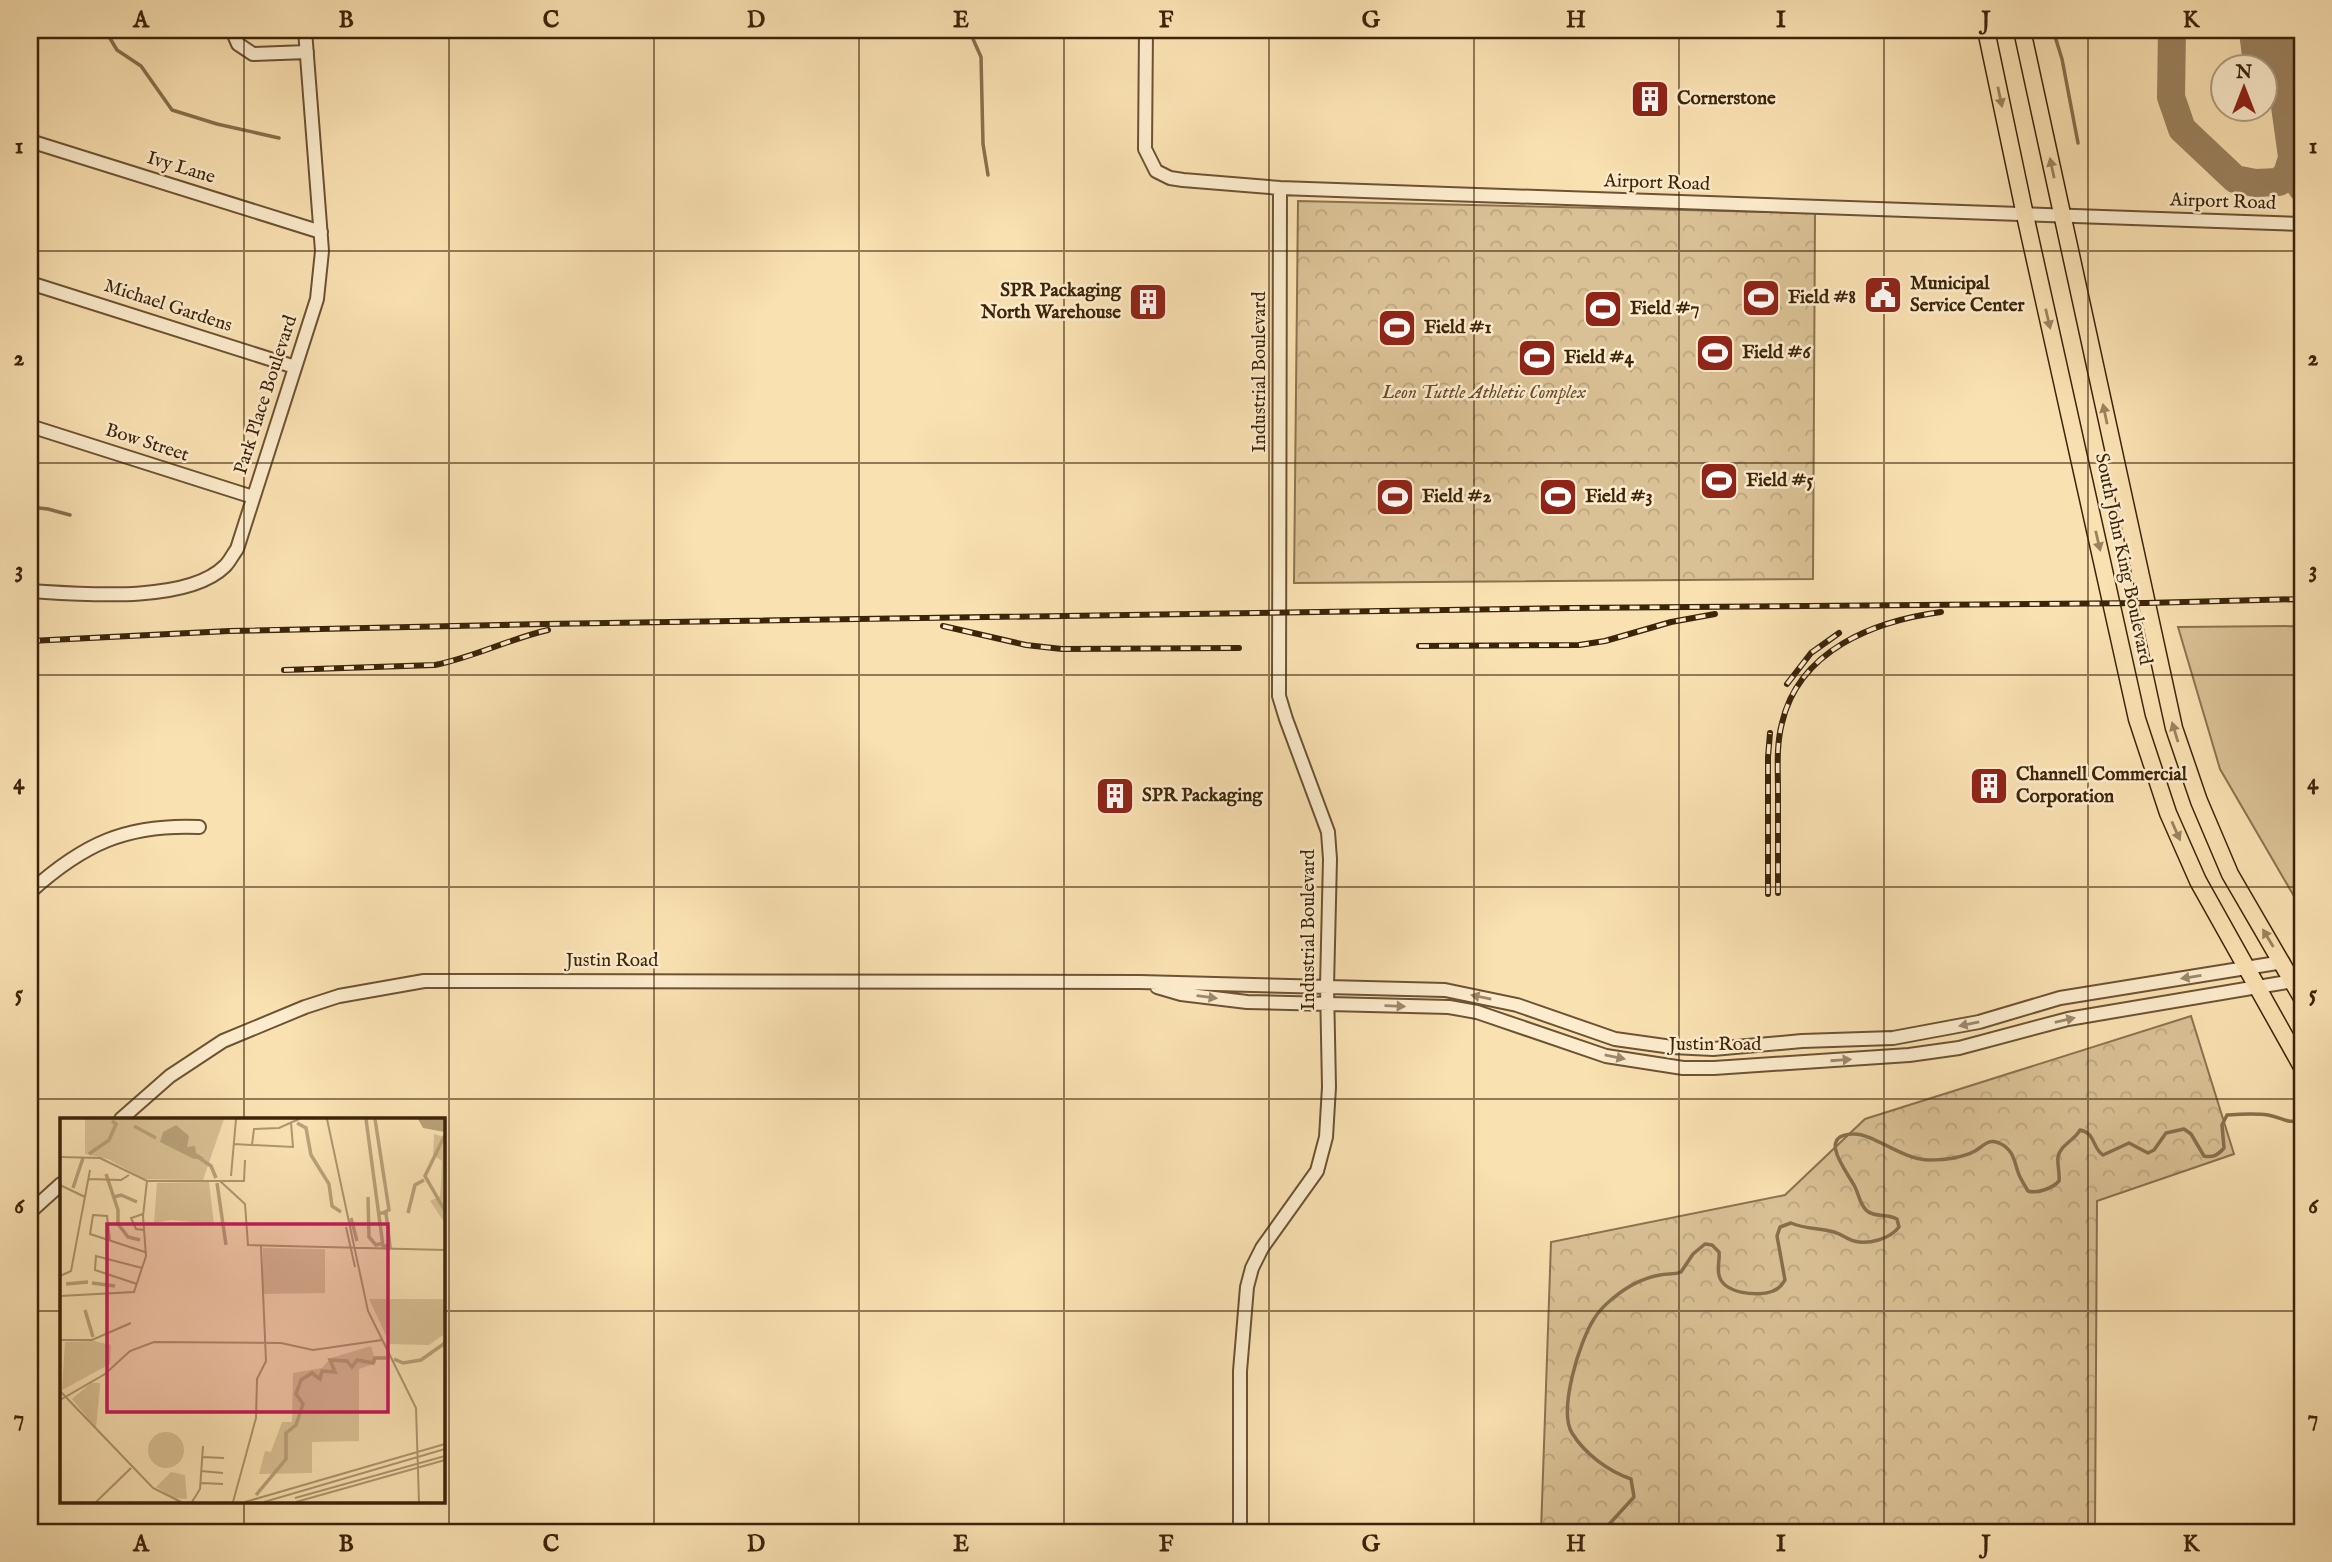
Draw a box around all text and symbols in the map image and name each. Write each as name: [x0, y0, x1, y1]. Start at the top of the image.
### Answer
text: A: [132, 6, 150, 35]
text: B: [338, 6, 354, 35]
text: C: [543, 6, 560, 35]
text: D: [747, 6, 765, 35]
text: E: [953, 6, 969, 35]
text: F: [1159, 6, 1174, 35]
text: G: [1362, 6, 1381, 35]
text: H: [1566, 6, 1586, 35]
text: I: [1776, 6, 1786, 35]
text: J: [1978, 6, 1991, 35]
text: K: [2183, 6, 2201, 35]
north arrow: [2210, 52, 2280, 122]
text: N: [2235, 61, 2253, 85]
building icon: Cornerstone: [1629, 78, 1671, 120]
one-way arrow: [1995, 86, 2006, 108]
place label: Cornerstone: [1677, 87, 1776, 111]
text: 1: [15, 132, 23, 161]
text: 1: [2309, 132, 2317, 161]
street label: Ivy Lane: [144, 146, 218, 190]
one-way arrow: [2047, 157, 2058, 179]
street label: Airport Road: [1603, 169, 1711, 197]
street label: Airport Road: [2169, 188, 2277, 216]
place label: Municipal Service Center: [1910, 272, 2026, 318]
street label: Michael Gardens: [101, 274, 235, 338]
public building icon: Municipal Service Center: [1862, 274, 1904, 316]
sports icon: Field #8: [1740, 277, 1782, 319]
place label: SPR Packaging North Warehouse: [980, 279, 1122, 325]
building icon: SPR Packaging North Warehouse: [1127, 281, 1169, 323]
place label: Field #8: [1788, 286, 1856, 310]
sports icon: Field #7: [1582, 288, 1624, 330]
street label: Industrial Boulevard: [1248, 291, 1272, 453]
place label: Field #7: [1630, 297, 1699, 321]
sports icon: Field #1: [1376, 307, 1418, 349]
one-way arrow: [2043, 308, 2054, 330]
street label: Park Place Boulevard: [229, 312, 303, 478]
place label: Field #1: [1424, 316, 1492, 340]
sports icon: Field #6: [1694, 332, 1736, 374]
sports icon: Field #4: [1516, 337, 1558, 379]
place label: Field #6: [1742, 341, 1811, 365]
text: 2: [14, 344, 25, 373]
text: 2: [2308, 344, 2319, 373]
place label: Field #4: [1564, 346, 1634, 370]
park label: Leon Tuttle Athletic Complex: [1381, 381, 1587, 405]
one-way arrow: [2100, 403, 2111, 425]
street label: Bow Street: [102, 418, 192, 468]
street label: South John King Boulevard: [2089, 451, 2157, 668]
sports icon: Field #5: [1698, 460, 1740, 502]
place label: Field #5: [1746, 469, 1813, 493]
sports icon: Field #2: [1374, 476, 1416, 518]
sports icon: Field #3: [1537, 476, 1579, 518]
place label: Field #2: [1422, 485, 1491, 509]
place label: Field #3: [1585, 485, 1653, 509]
one-way arrow: [2093, 530, 2104, 552]
text: 3: [15, 556, 23, 585]
text: 3: [2309, 556, 2317, 585]
one-way arrow: [2170, 721, 2180, 742]
place label: Channell Commercial Corporation: [2016, 763, 2188, 809]
building icon: Channell Commercial Corporation: [1968, 765, 2010, 807]
text: 4: [13, 768, 25, 797]
text: 4: [2307, 768, 2319, 797]
building icon: SPR Packaging: [1094, 775, 1136, 817]
place label: SPR Packaging: [1142, 784, 1263, 808]
one-way arrow: [2170, 821, 2182, 841]
street label: Industrial Boulevard: [1297, 849, 1321, 1011]
one-way arrow: [2262, 929, 2275, 948]
street label: Justin Road: [564, 949, 659, 973]
one-way arrow: [2180, 972, 2202, 983]
text: 5: [15, 980, 24, 1009]
text: 5: [2309, 980, 2318, 1009]
one-way arrow: [1196, 992, 1218, 1003]
one-way arrow: [1470, 992, 1492, 1003]
one-way arrow: [1385, 1000, 1407, 1011]
one-way arrow: [2054, 1014, 2076, 1025]
one-way arrow: [1958, 1018, 1980, 1029]
street label: Justin Road: [1667, 1033, 1762, 1057]
one-way arrow: [1604, 1052, 1626, 1063]
one-way arrow: [1831, 1054, 1853, 1065]
inset map: [60, 1118, 444, 1502]
text: 6: [14, 1192, 25, 1221]
text: 6: [2308, 1192, 2319, 1221]
text: 7: [14, 1404, 24, 1433]
text: 7: [2308, 1404, 2318, 1433]
text: A: [132, 1530, 150, 1559]
text: B: [338, 1530, 354, 1559]
text: C: [543, 1530, 560, 1559]
text: D: [747, 1530, 765, 1559]
text: E: [953, 1530, 969, 1559]
text: F: [1159, 1530, 1174, 1559]
text: G: [1362, 1530, 1381, 1559]
text: H: [1566, 1530, 1586, 1559]
text: I: [1776, 1530, 1786, 1559]
text: J: [1978, 1530, 1991, 1559]
text: K: [2183, 1530, 2201, 1559]

